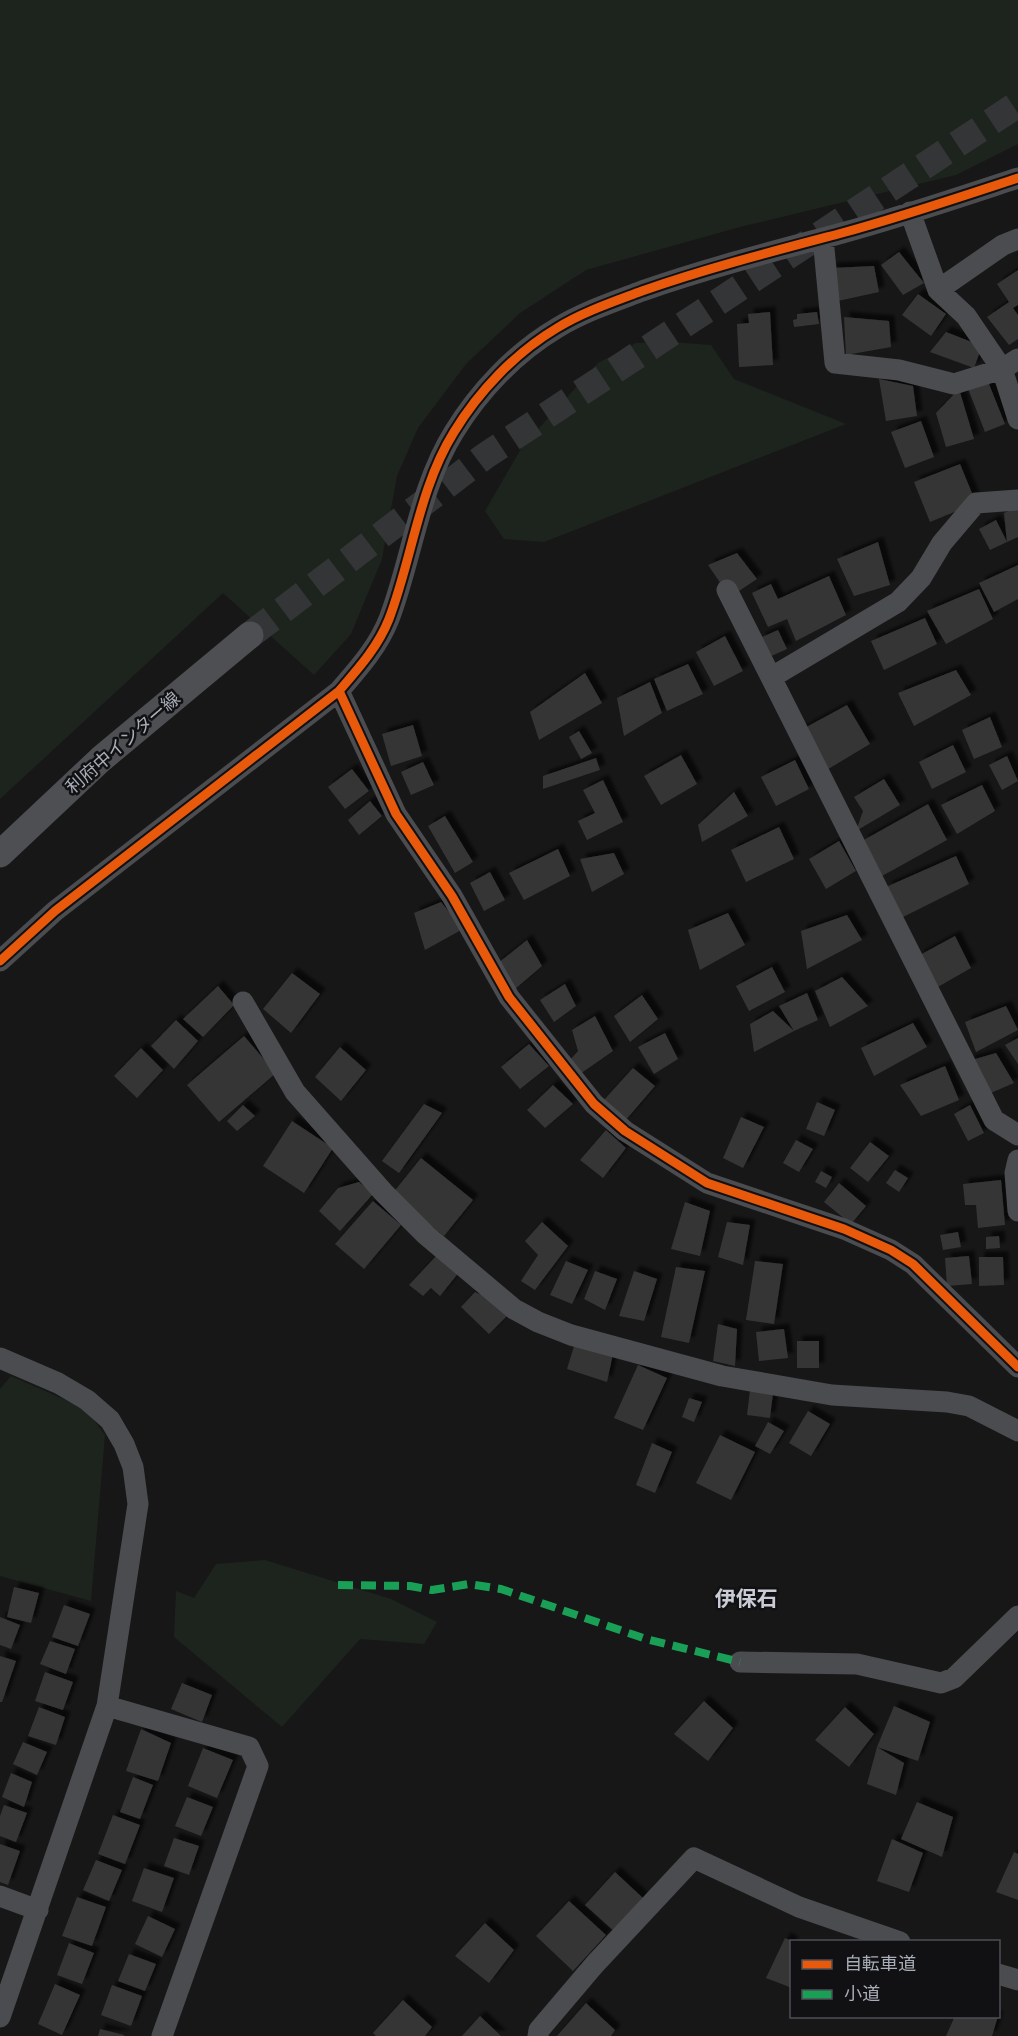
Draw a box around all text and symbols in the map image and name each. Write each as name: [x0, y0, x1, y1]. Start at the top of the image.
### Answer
street label: 利府中インター線: [61, 687, 185, 799]
district label: 伊保石: [715, 1586, 778, 1612]
legend: [790, 1940, 1000, 2018]
text: 自転車道: [844, 1953, 916, 1975]
text: 小道: [844, 1983, 880, 2005]

